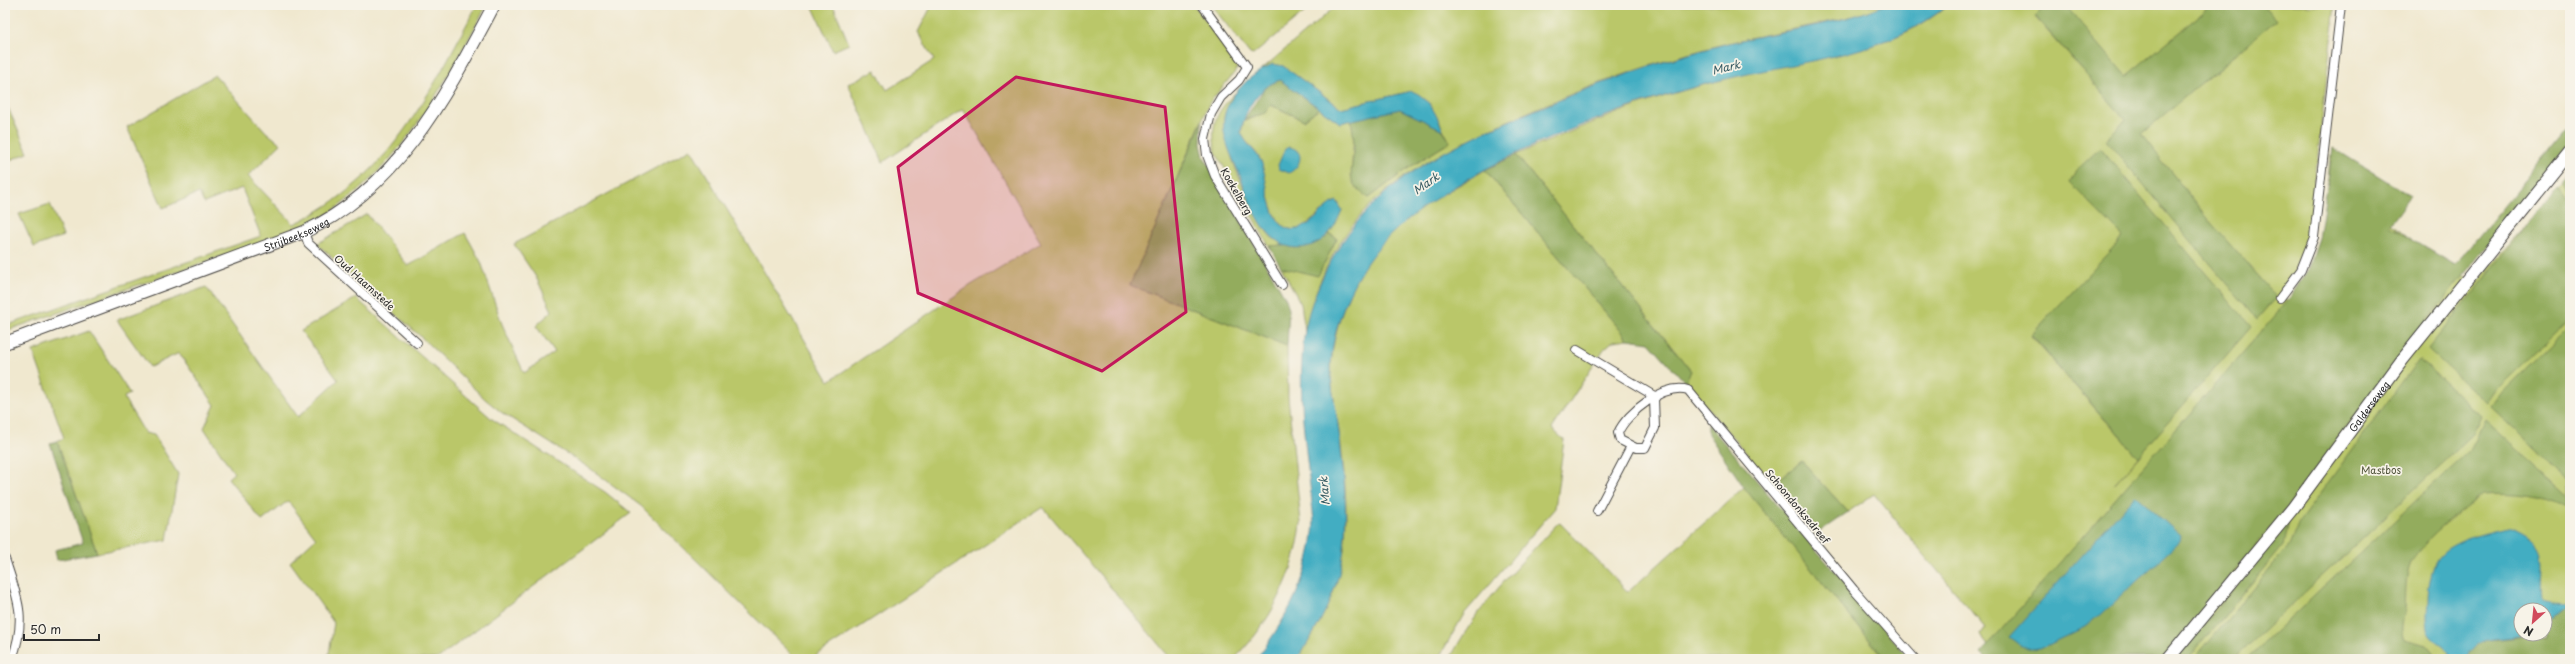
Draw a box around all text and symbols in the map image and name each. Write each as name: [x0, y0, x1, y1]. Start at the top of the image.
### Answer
water label: Mark: [1710, 55, 1743, 79]
street label: Koekelberg: [1217, 165, 1257, 218]
water label: Mark: [1409, 167, 1444, 198]
street label: Strijbeekseweg: [261, 213, 332, 254]
street label: Oud Haamstede: [331, 251, 399, 314]
street label: Galderseweg: [2344, 377, 2392, 435]
park label: Mastbos: [2361, 462, 2401, 477]
street label: Schoondonksedreef: [1762, 465, 1834, 547]
water label: Mark: [1314, 475, 1334, 506]
north arrow: [2513, 602, 2553, 642]
scale bar: [24, 616, 99, 642]
text: 50 m: [30, 620, 61, 638]
text: N: [2520, 622, 2536, 641]

